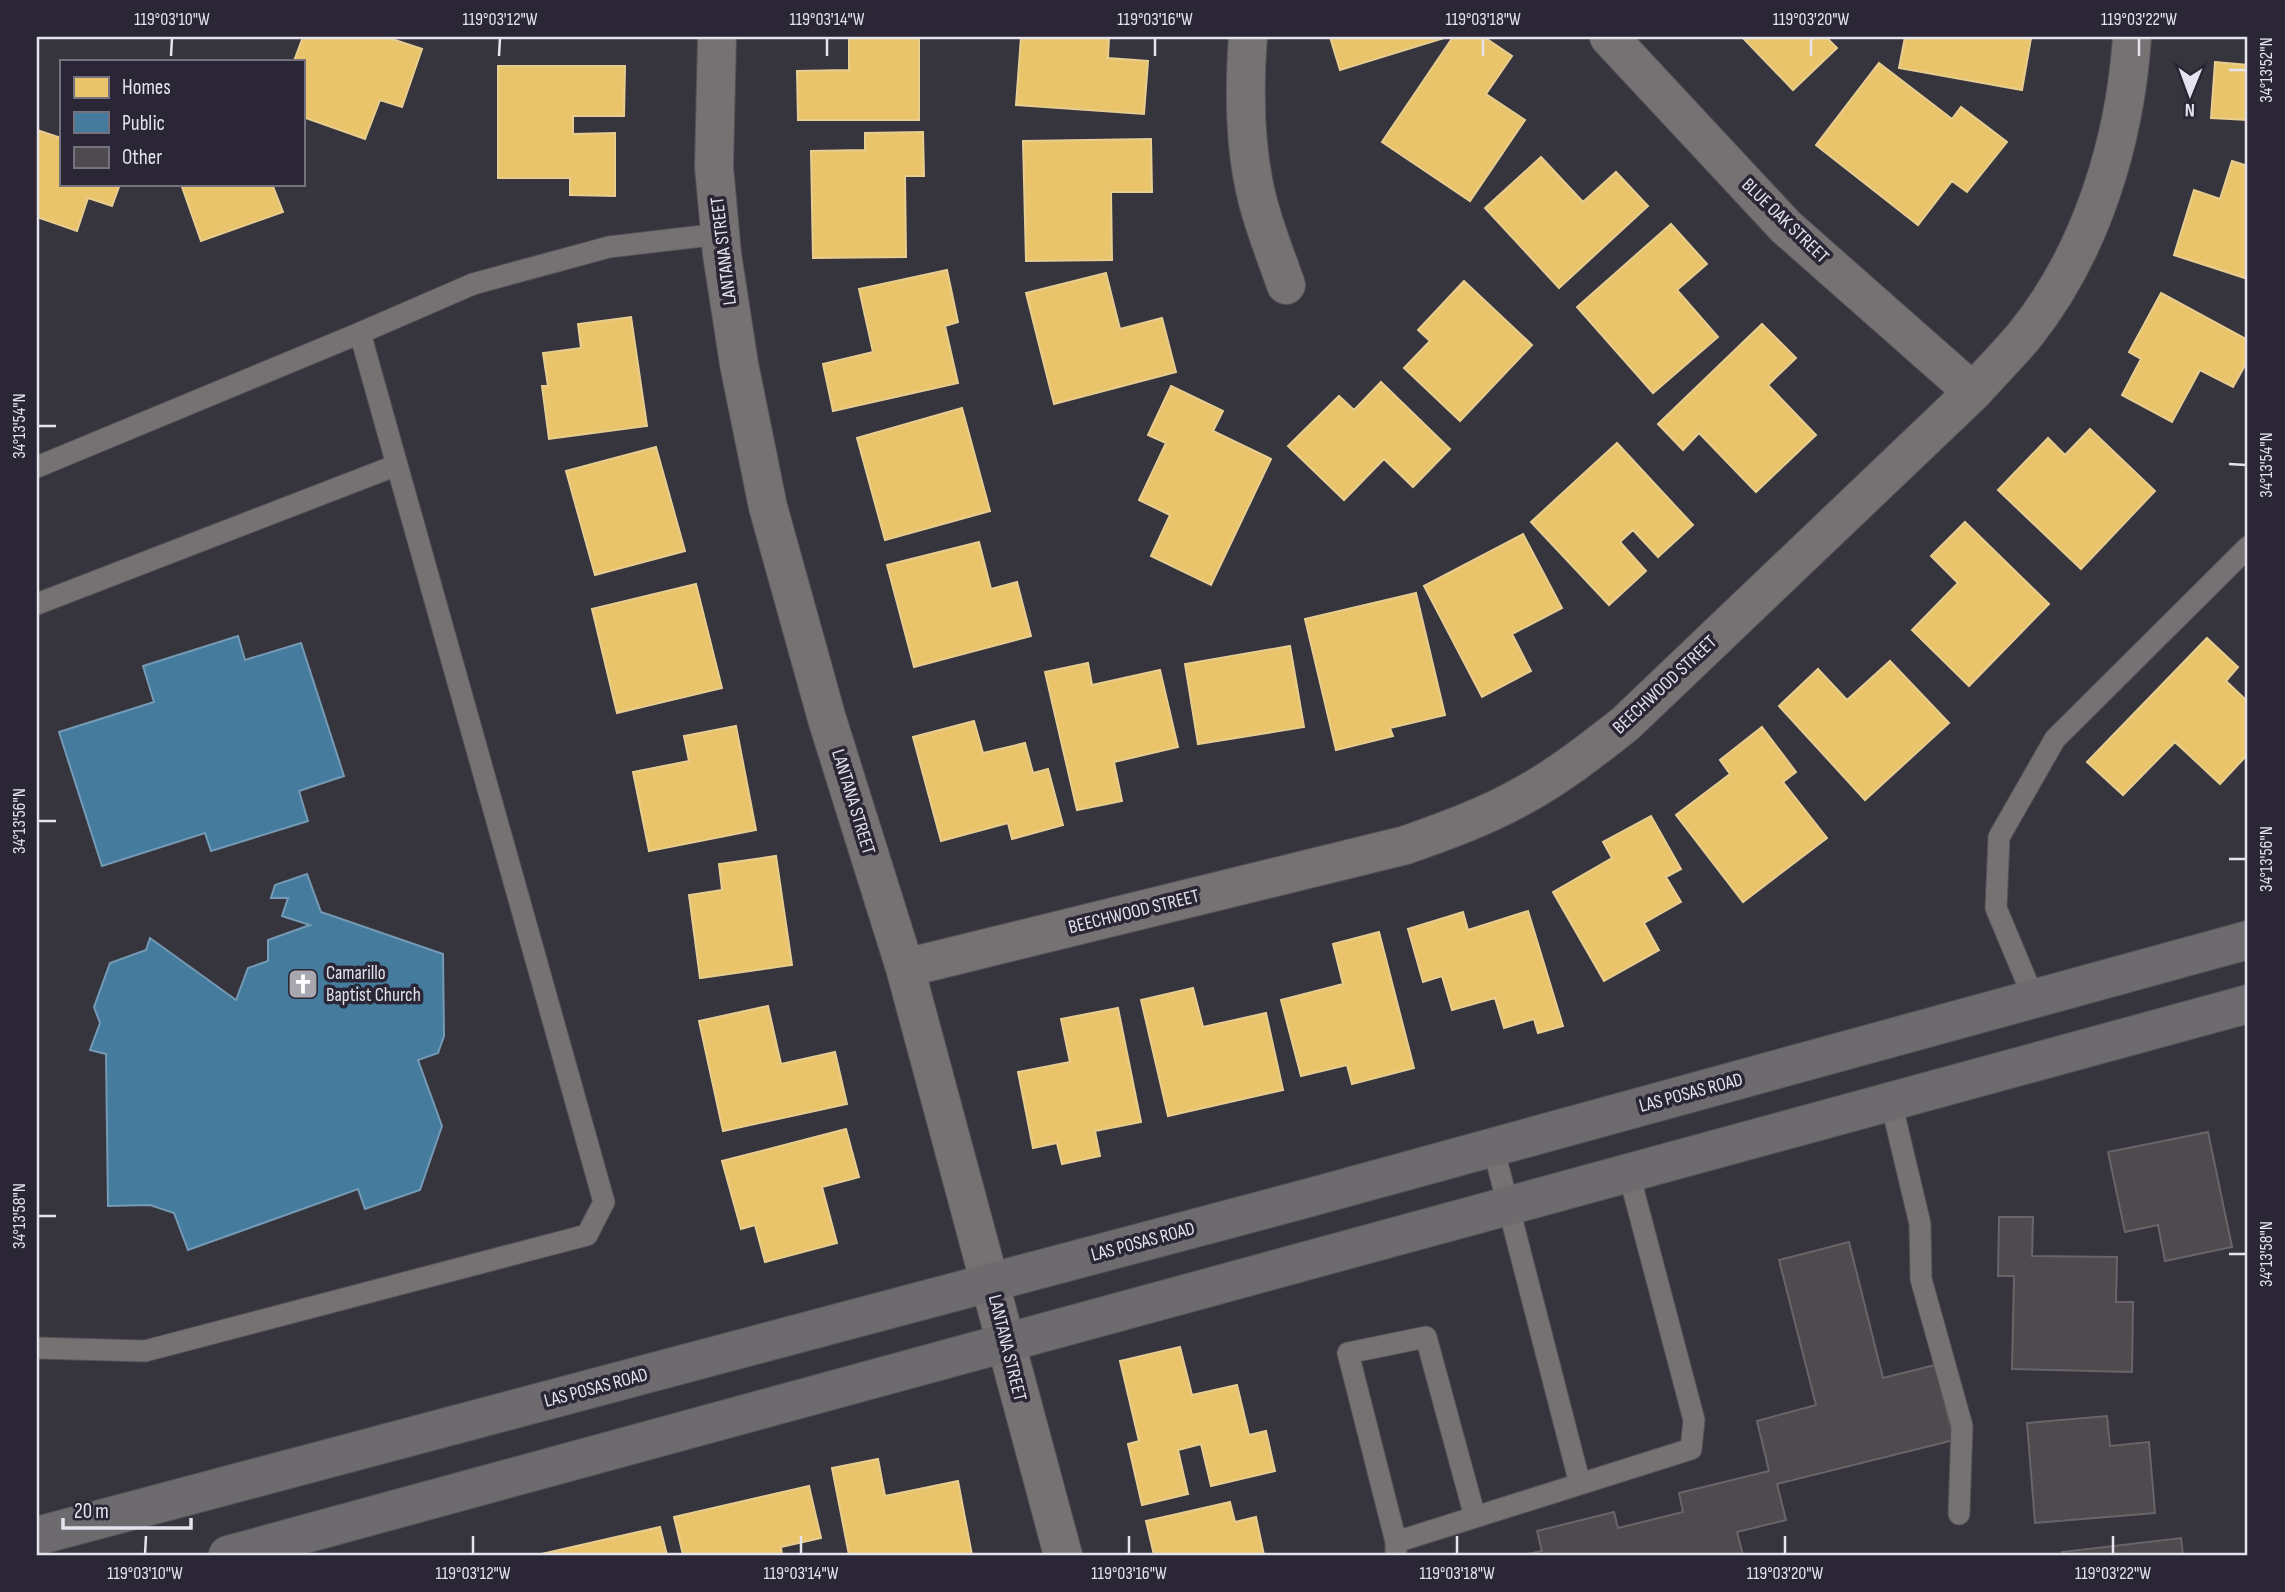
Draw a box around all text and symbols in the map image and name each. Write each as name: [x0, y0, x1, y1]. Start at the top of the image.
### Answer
text: 119°03'10"W: [134, 9, 210, 30]
text: 119°03'12"W: [462, 9, 538, 30]
text: 119°03'14"W: [789, 9, 865, 30]
text: 119°03'16"W: [1117, 9, 1193, 30]
text: 119°03'18"W: [1445, 9, 1521, 30]
text: 119°03'20"W: [1773, 9, 1850, 30]
text: 119°03'22"W: [2101, 9, 2177, 30]
text: 34°13'52"N: [2256, 37, 2277, 103]
legend: [60, 60, 304, 186]
north arrow: [2156, 60, 2226, 130]
text: Homes: [122, 75, 171, 100]
text: N: [2184, 98, 2195, 121]
text: Public: [122, 111, 165, 136]
text: Other: [122, 145, 162, 170]
street label: BLUE OAK STREET: [1737, 174, 1834, 269]
street label: LANTANA STREET: [706, 195, 742, 306]
text: 34°13'54"N: [9, 393, 30, 459]
text: 34°13'54"N: [2256, 432, 2277, 498]
street label: BEECHWOOD STREET: [1608, 631, 1722, 739]
street label: LANTANA STREET: [826, 747, 880, 858]
text: 34°13'56"N: [9, 788, 30, 854]
text: 34°13'56"N: [2256, 826, 2277, 892]
street label: BEECHWOOD STREET: [1066, 885, 1202, 939]
place label: Camarillo Baptist Church: [326, 962, 421, 1007]
church icon: Camarillo Baptist Church: [286, 967, 320, 1001]
street label: LAS POSAS ROAD: [1637, 1068, 1745, 1118]
text: 34°13'58"N: [9, 1183, 30, 1249]
street label: LAS POSAS ROAD: [1089, 1217, 1197, 1267]
text: 34°13'58"N: [2256, 1221, 2277, 1287]
street label: LANTANA STREET: [983, 1292, 1031, 1404]
street label: LAS POSAS ROAD: [542, 1363, 650, 1413]
scale bar: [63, 1487, 191, 1531]
text: 20 m: [74, 1499, 109, 1524]
text: 119°03'10"W: [107, 1563, 183, 1584]
text: 119°03'12"W: [435, 1563, 511, 1584]
text: 119°03'14"W: [763, 1563, 839, 1584]
text: 119°03'16"W: [1091, 1563, 1167, 1584]
text: 119°03'18"W: [1419, 1563, 1495, 1584]
text: 119°03'20"W: [1747, 1563, 1824, 1584]
text: 119°03'22"W: [2075, 1563, 2151, 1584]

